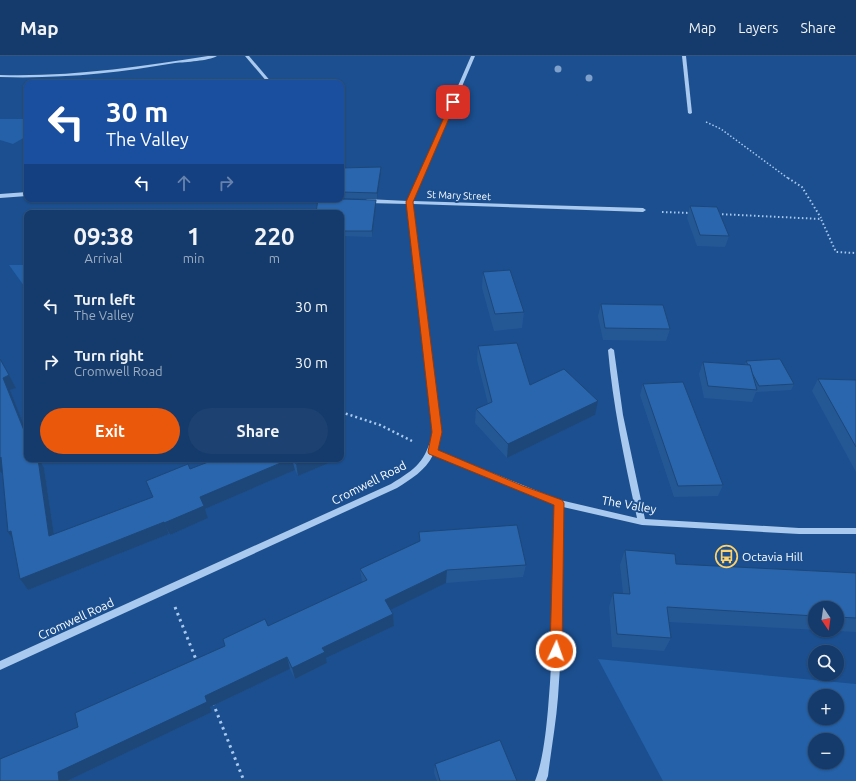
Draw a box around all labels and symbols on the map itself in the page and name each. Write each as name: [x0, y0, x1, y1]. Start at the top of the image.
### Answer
pin: [436, 85, 470, 119]
street label: St Mary Street: [427, 189, 491, 202]
street label: Cromwell Road: [329, 458, 408, 507]
street label: The Valley: [601, 493, 658, 516]
bus stop icon: Octavia Hill: [714, 544, 740, 570]
place label: Octavia Hill: [742, 550, 803, 563]
street label: Cromwell Road: [36, 595, 116, 642]
north arrow: [808, 601, 844, 637]
position arrow: [535, 630, 577, 672]

